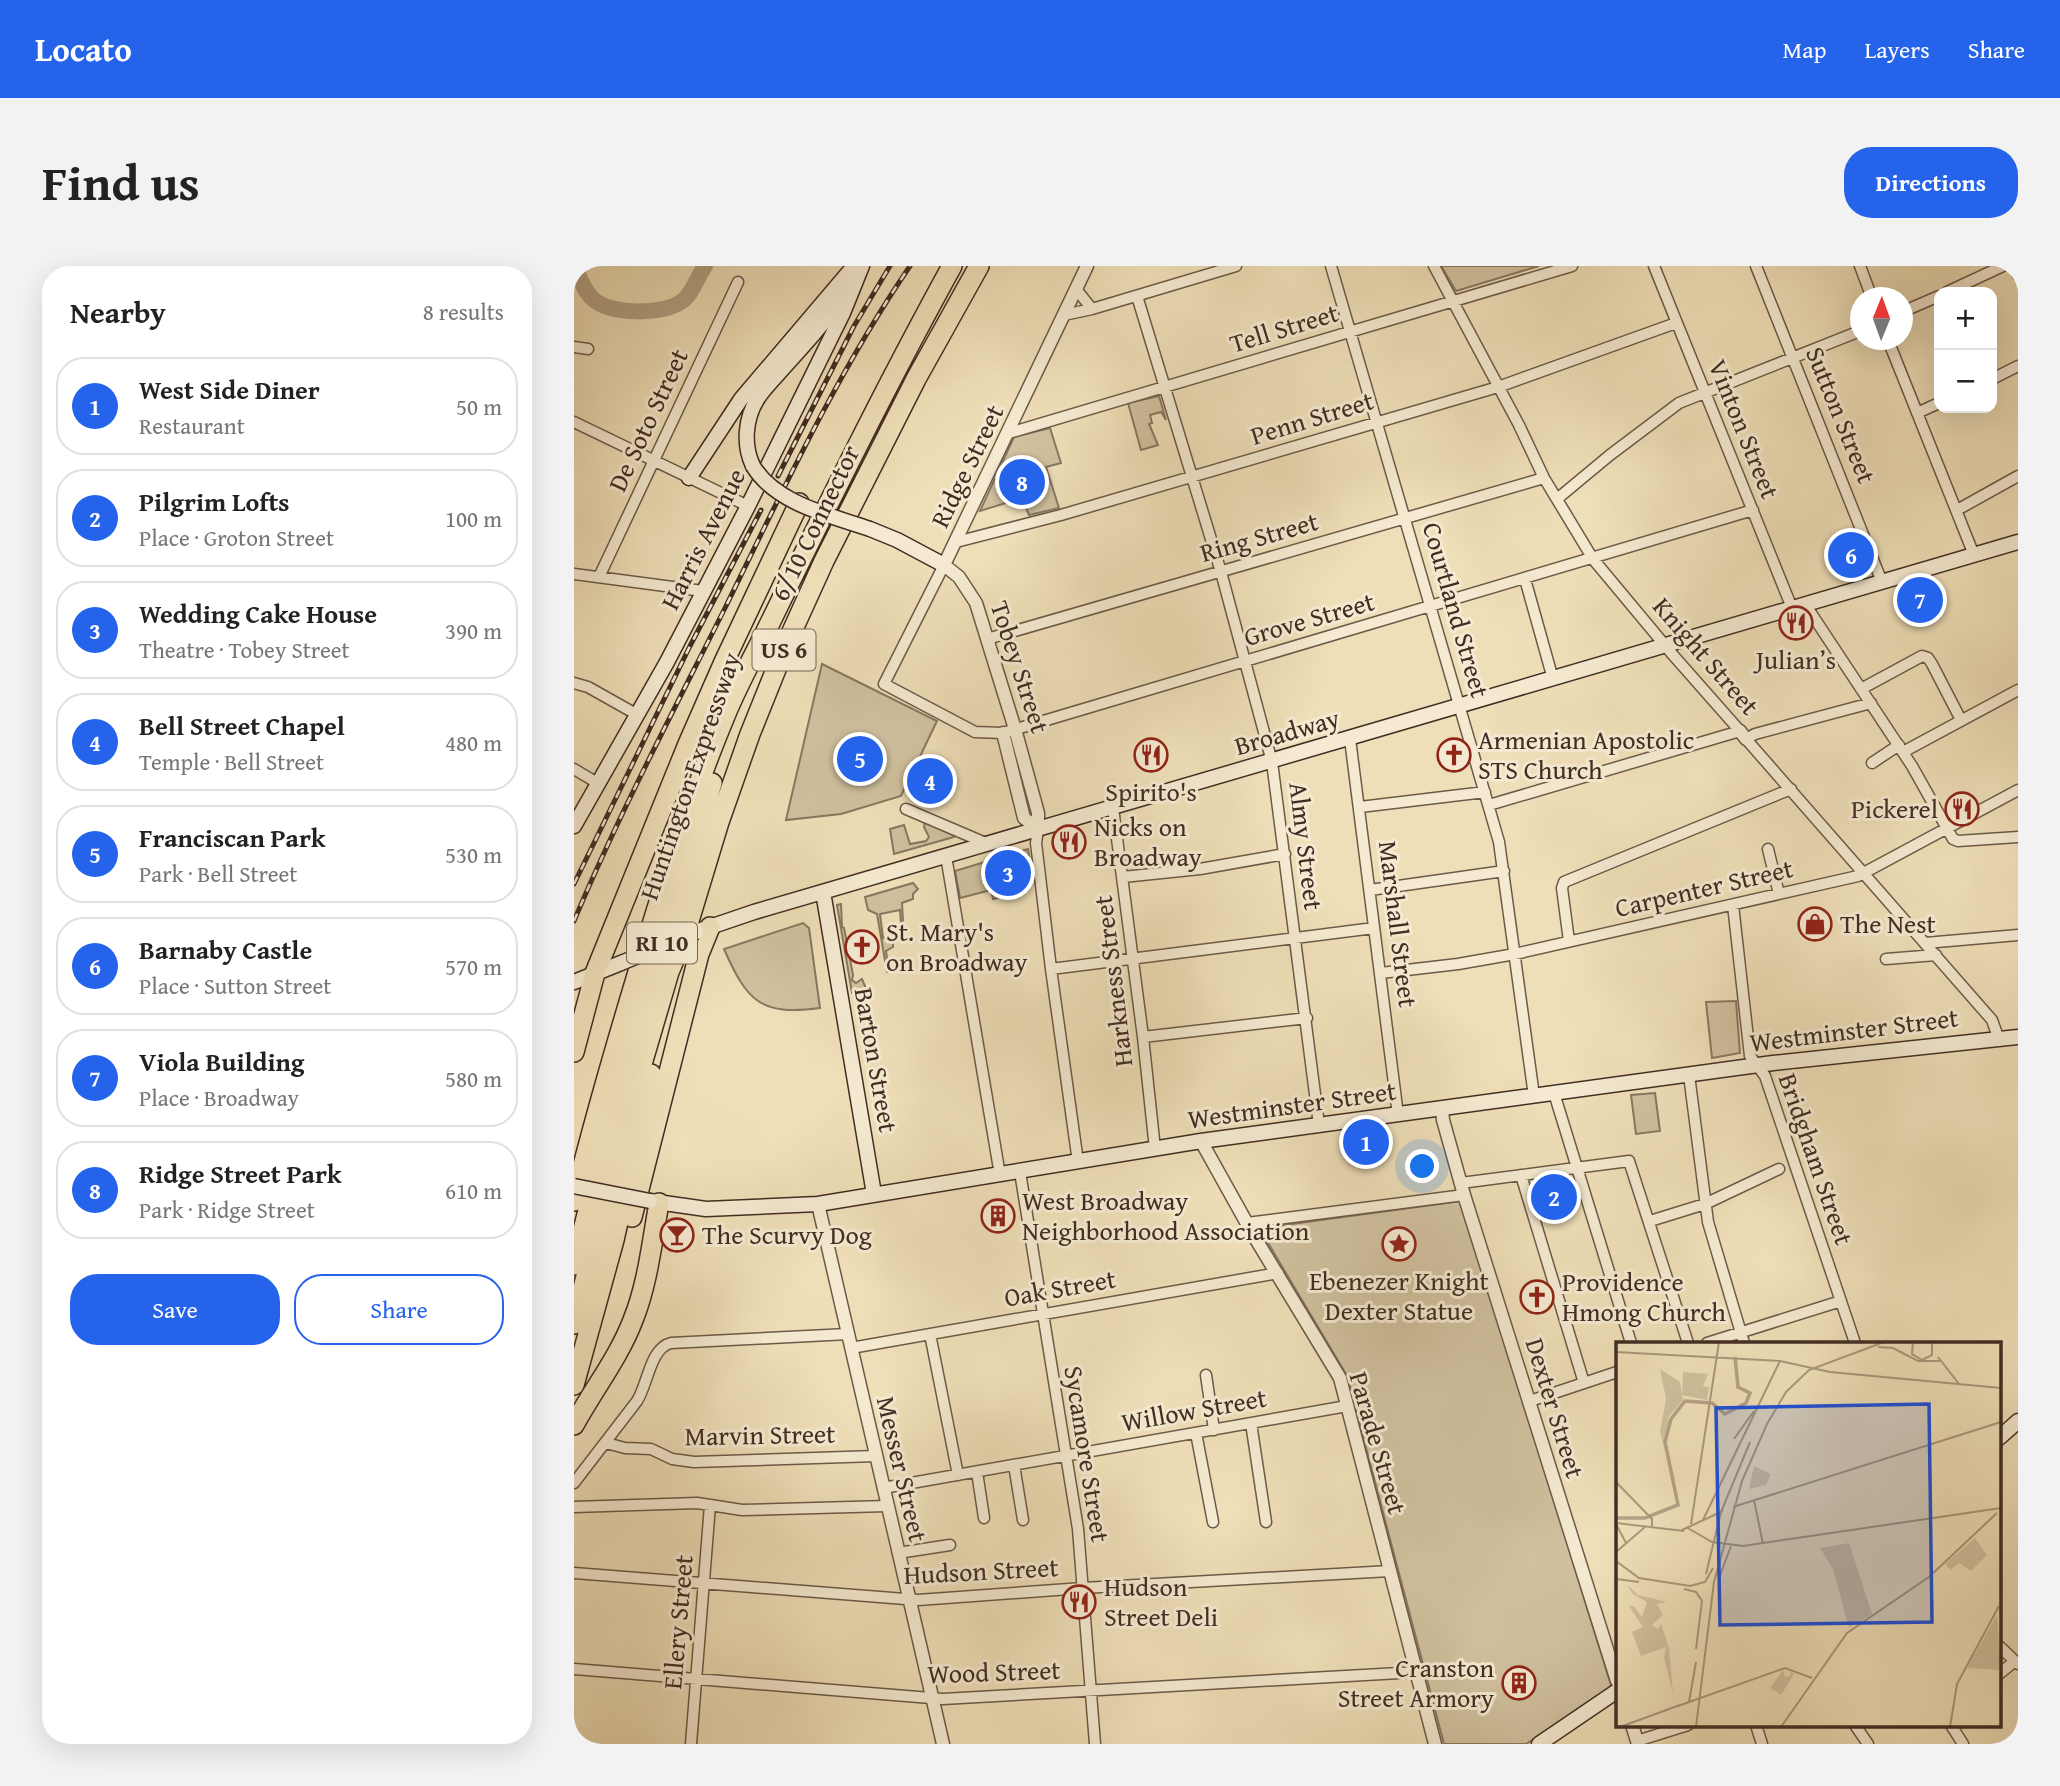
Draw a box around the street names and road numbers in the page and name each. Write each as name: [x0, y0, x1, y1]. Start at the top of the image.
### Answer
street label: Tell Street: [1225, 293, 1343, 363]
street label: Sutton Street: [1796, 341, 1887, 489]
street label: De Soto Street: [597, 342, 698, 498]
street label: Vinton Street: [1699, 353, 1790, 504]
street label: Penn Street: [1245, 380, 1378, 455]
street label: Ridge Street: [920, 398, 1013, 534]
street label: 6/10 Connector: [760, 438, 869, 607]
street label: Harris Avenue: [650, 461, 755, 616]
street label: Ring Street: [1195, 501, 1323, 572]
street label: Courtland Street: [1413, 518, 1500, 702]
street label: Grove Street: [1239, 581, 1379, 656]
street label: Knight Street: [1644, 588, 1769, 723]
street label: Tobey Street: [981, 596, 1060, 738]
road number: US 6: [752, 629, 816, 670]
street label: Huntington Expressway: [629, 647, 750, 905]
street label: Broadway: [1230, 698, 1344, 765]
street label: Almy Street: [1279, 780, 1334, 912]
street label: Marshall Street: [1369, 838, 1428, 1010]
street label: Carpenter Street: [1611, 848, 1797, 927]
street label: Harkness Street: [1083, 893, 1142, 1069]
road number: RI 10: [627, 922, 697, 964]
street label: Barton Street: [845, 984, 908, 1135]
street label: Westminster Street: [1747, 997, 1960, 1062]
street label: Bridgham Street: [1769, 1068, 1864, 1250]
street label: Westminster Street: [1185, 1071, 1399, 1138]
street label: Oak Street: [1001, 1259, 1119, 1317]
street label: Dexter Street: [1516, 1333, 1595, 1483]
street label: Sycamore Street: [1054, 1363, 1121, 1545]
street label: Parade Street: [1340, 1367, 1417, 1519]
street label: Willow Street: [1118, 1378, 1270, 1441]
street label: Messer Street: [867, 1392, 938, 1546]
street label: Marvin Street: [684, 1414, 836, 1455]
street label: Hudson Street: [903, 1547, 1059, 1594]
street label: Ellery Street: [652, 1553, 703, 1691]
street label: Wood Street: [927, 1650, 1061, 1693]

